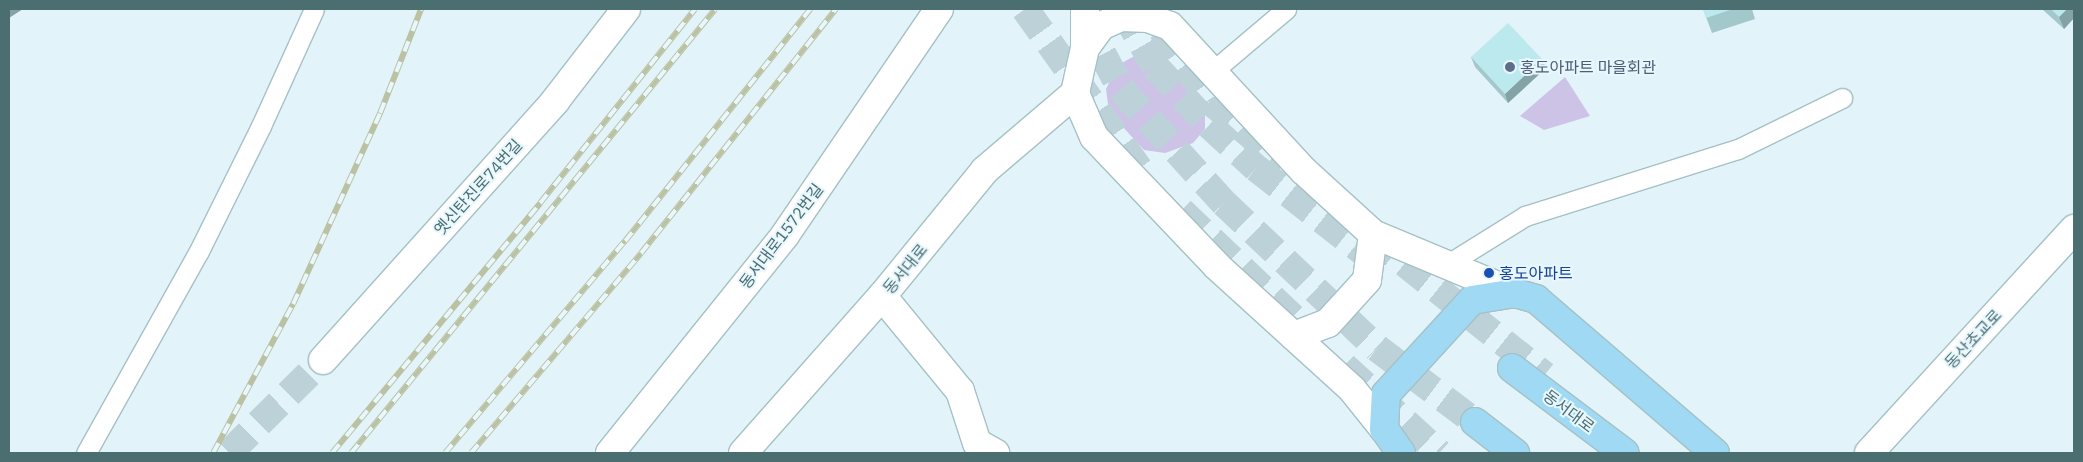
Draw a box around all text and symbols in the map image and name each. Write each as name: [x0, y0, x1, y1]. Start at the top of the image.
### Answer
place label: 홍도아파트 마을회관: [1520, 57, 1656, 77]
marker: 홍도아파트 마을회관: [1504, 61, 1516, 73]
street label: 옛신탄진로74번길: [430, 135, 526, 239]
street label: 동서대로1572번길: [735, 180, 827, 292]
street label: 동서대로: [879, 240, 931, 298]
place label: 홍도아파트: [1499, 263, 1573, 283]
marker: 홍도아파트: [1483, 267, 1495, 279]
street label: 동산초교로: [1941, 306, 2005, 372]
street label: 동서대로: [1540, 386, 1598, 436]

